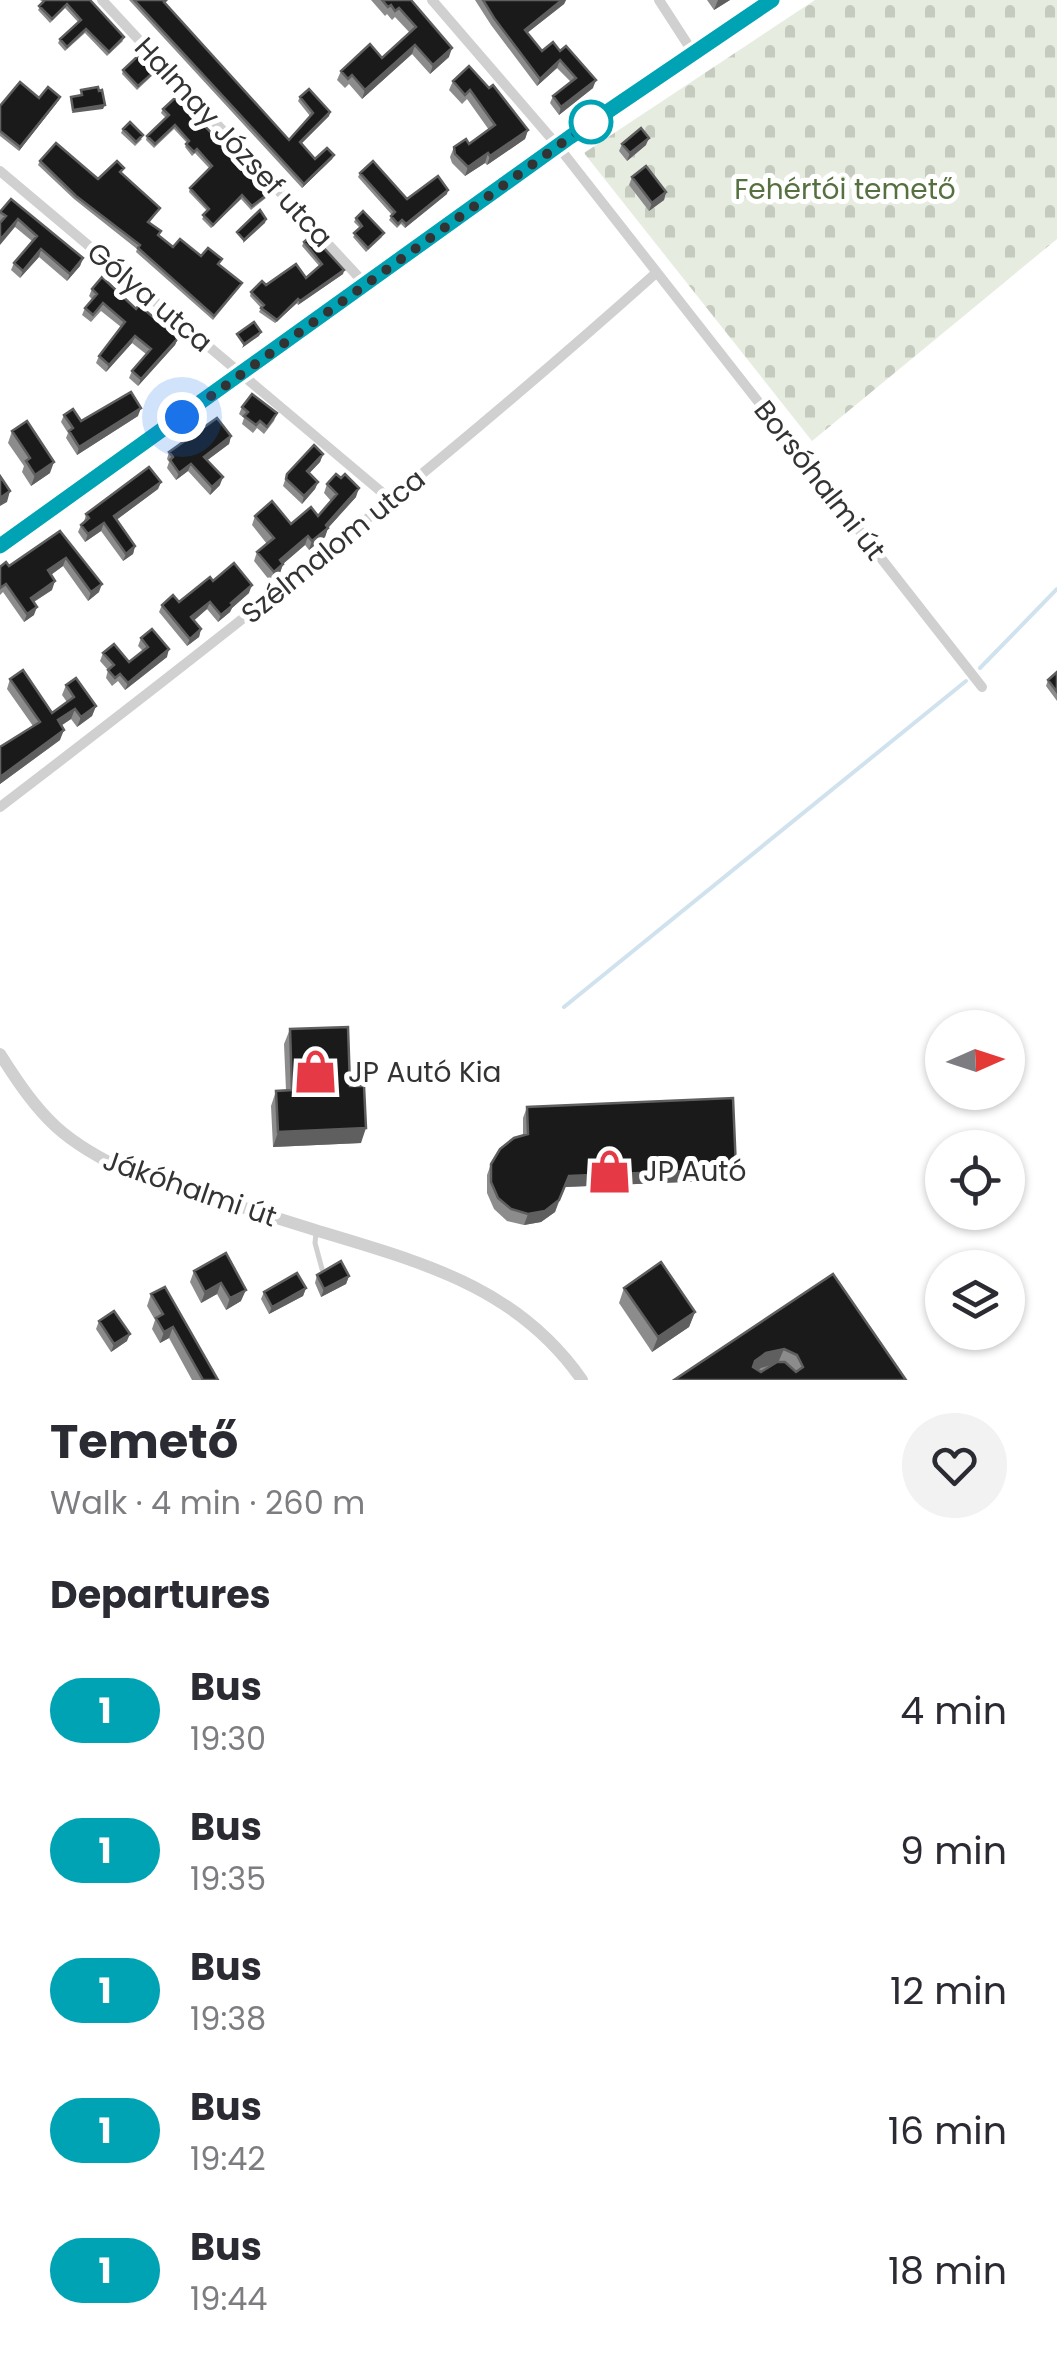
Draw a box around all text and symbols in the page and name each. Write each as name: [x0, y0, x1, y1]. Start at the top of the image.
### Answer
street label: Halmay József utca: [126, 29, 341, 256]
unlabelled marker: [570, 101, 612, 143]
park label: Fehértói temető: [734, 170, 956, 209]
street label: Gólya utca: [79, 233, 221, 361]
your location: [157, 392, 207, 442]
street label: Borsóhalmi út: [745, 392, 894, 568]
street label: Szélmalom utca: [233, 460, 434, 633]
north arrow: [925, 1010, 1025, 1110]
map controls: [925, 1010, 1025, 1350]
shop icon: JP Autó Kia: [291, 1048, 339, 1096]
place label: JP Autó Kia: [348, 1053, 502, 1092]
button: locate: [925, 1130, 1025, 1230]
street label: Jákóhalmi út: [98, 1141, 282, 1236]
shop icon: JP Autó: [586, 1147, 634, 1195]
place label: JP Autó: [643, 1152, 746, 1191]
button: layers: [925, 1250, 1025, 1350]
text: Temető: [50, 1408, 238, 1475]
button: heart: [902, 1413, 1007, 1518]
text: Walk · 4 min · 260 m: [50, 1480, 365, 1525]
text: Departures: [50, 1568, 271, 1621]
text: Bus: [190, 1660, 262, 1713]
text: 4 min: [900, 1684, 1007, 1737]
text: 1: [98, 1686, 112, 1735]
text: 19:30: [190, 1716, 266, 1761]
text: Bus: [190, 1800, 262, 1853]
text: 9 min: [900, 1824, 1007, 1877]
text: 1: [98, 1826, 112, 1875]
text: 19:35: [190, 1856, 266, 1901]
text: Bus: [190, 1940, 262, 1993]
text: 12 min: [890, 1964, 1007, 2017]
text: 1: [98, 1966, 112, 2015]
text: 19:38: [190, 1996, 266, 2041]
text: Bus: [190, 2080, 262, 2133]
text: 16 min: [888, 2104, 1007, 2157]
text: 1: [98, 2106, 112, 2155]
text: 19:42: [190, 2136, 266, 2181]
text: Bus: [190, 2220, 262, 2273]
text: 18 min: [888, 2244, 1007, 2297]
text: 1: [98, 2246, 112, 2295]
text: 19:44: [190, 2276, 267, 2321]

